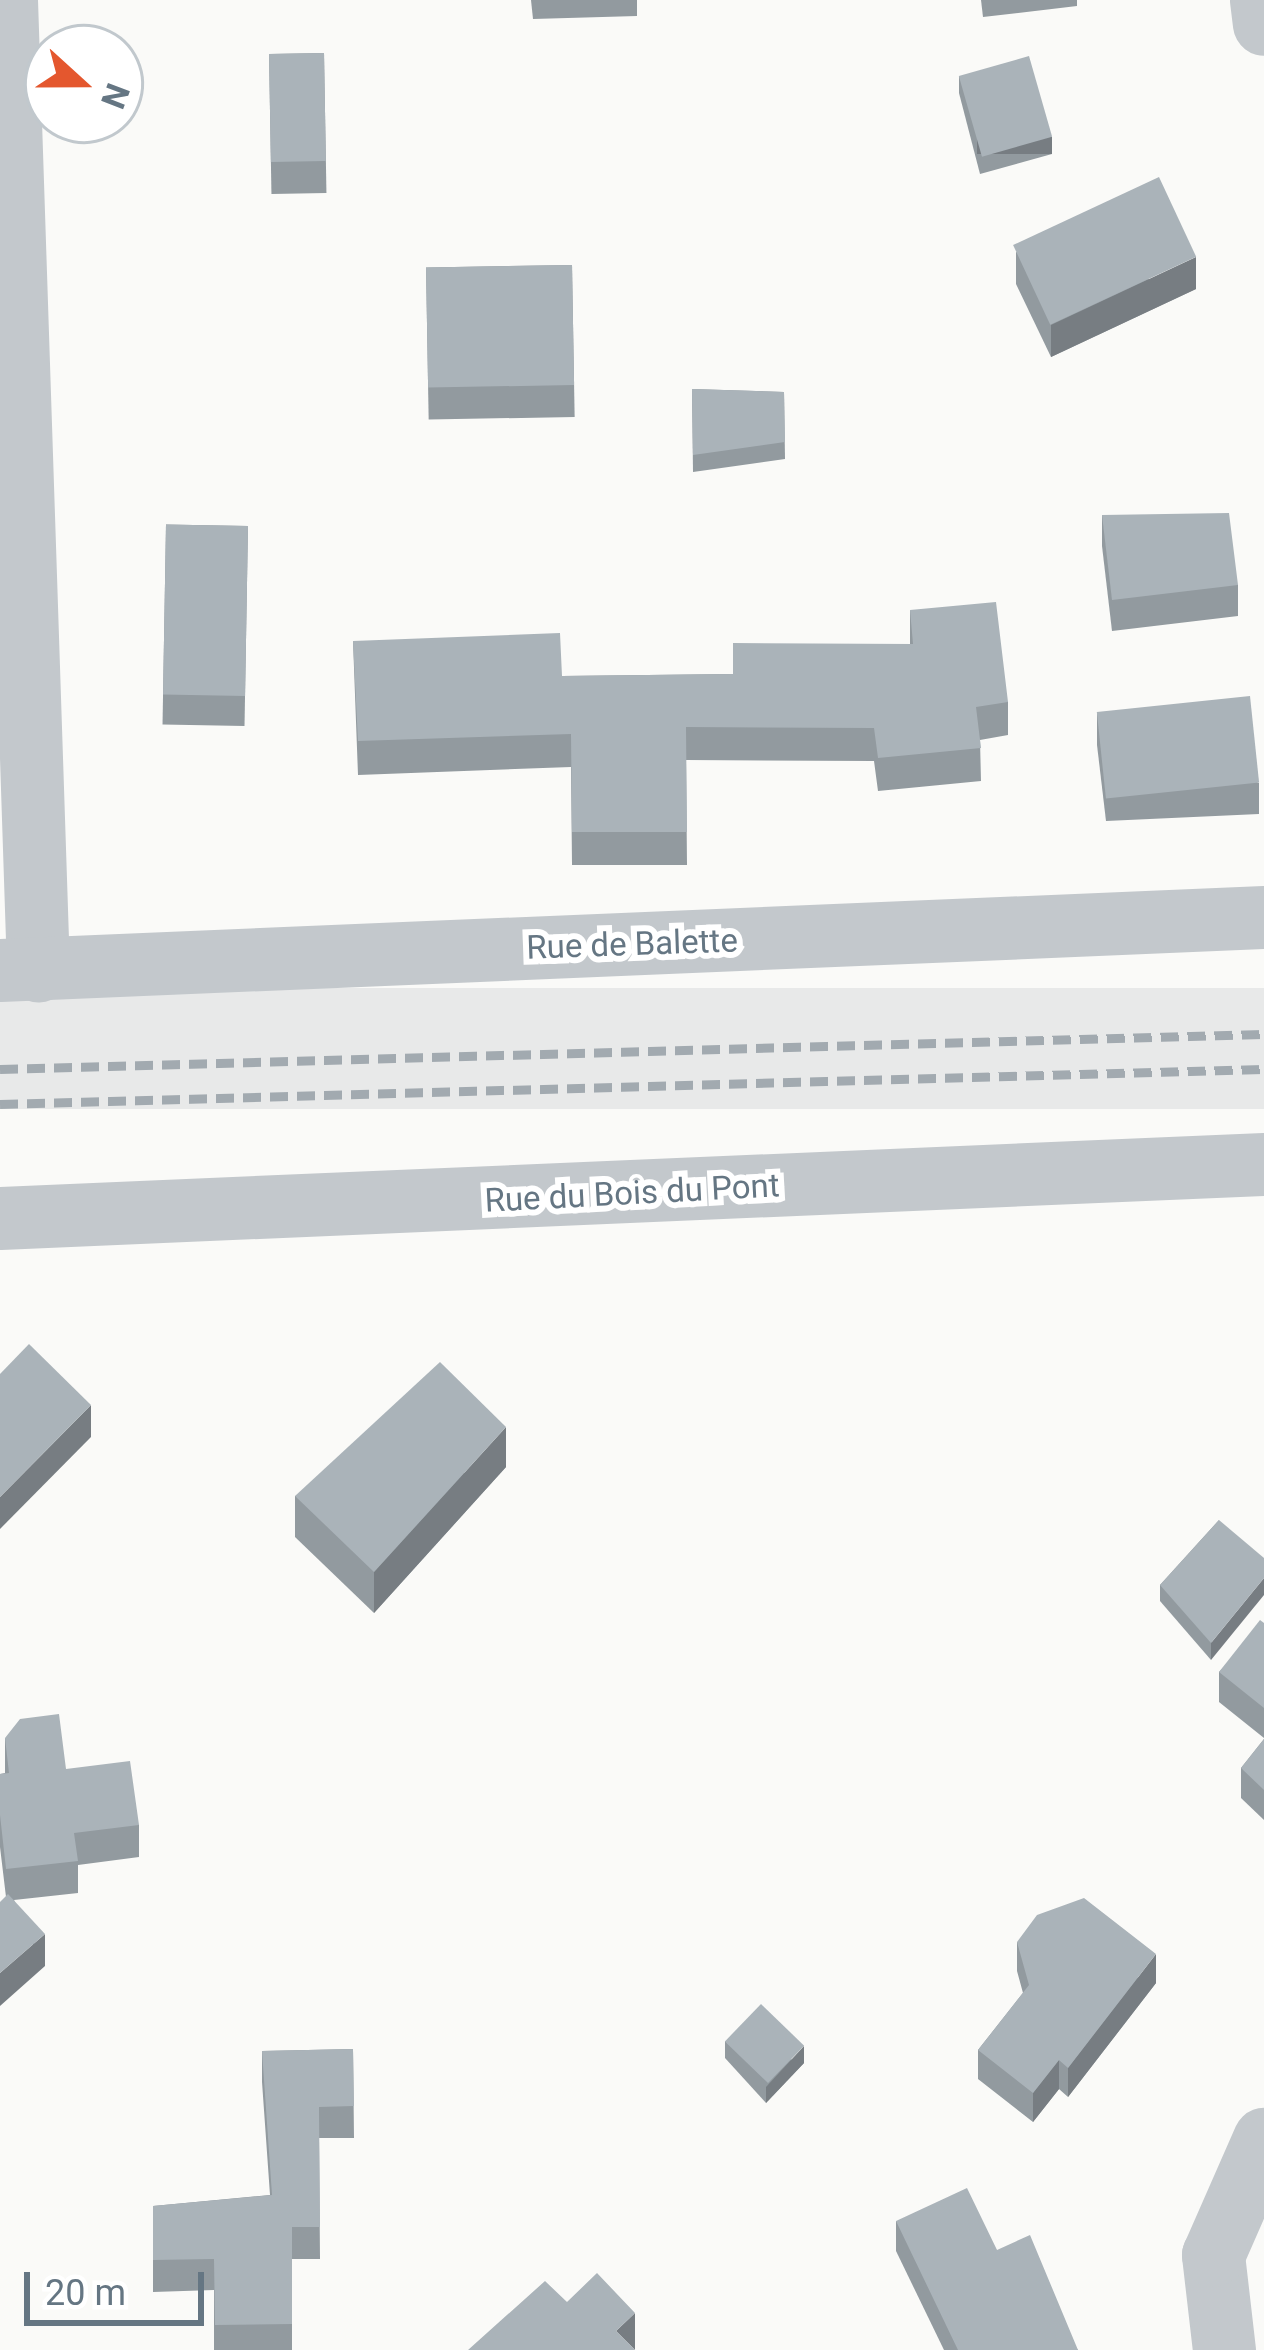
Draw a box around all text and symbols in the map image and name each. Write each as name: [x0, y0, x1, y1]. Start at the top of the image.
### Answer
north arrow: [24, 24, 144, 144]
text: N: [93, 78, 138, 114]
street label: Rue de Balette: [526, 921, 738, 967]
street label: Rue du Bois du Pont: [484, 1166, 780, 1220]
scale bar: [30, 2248, 210, 2322]
text: 20 m: [45, 2272, 126, 2314]

